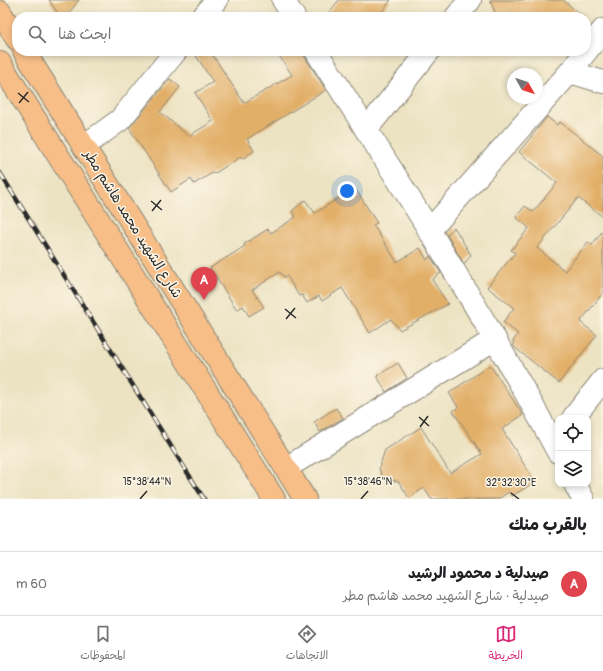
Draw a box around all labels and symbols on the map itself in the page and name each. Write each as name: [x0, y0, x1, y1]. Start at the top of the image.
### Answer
north arrow: [507, 68, 543, 104]
street label: شارع الشهيد محمد هاشم مطر: [78, 146, 186, 302]
your location: [337, 181, 357, 201]
pin: A: [191, 267, 217, 300]
text: 15°38'44"N: [123, 476, 172, 488]
text: 15°38'46"N: [344, 476, 393, 488]
text: 32°32'30"E: [486, 477, 536, 489]

